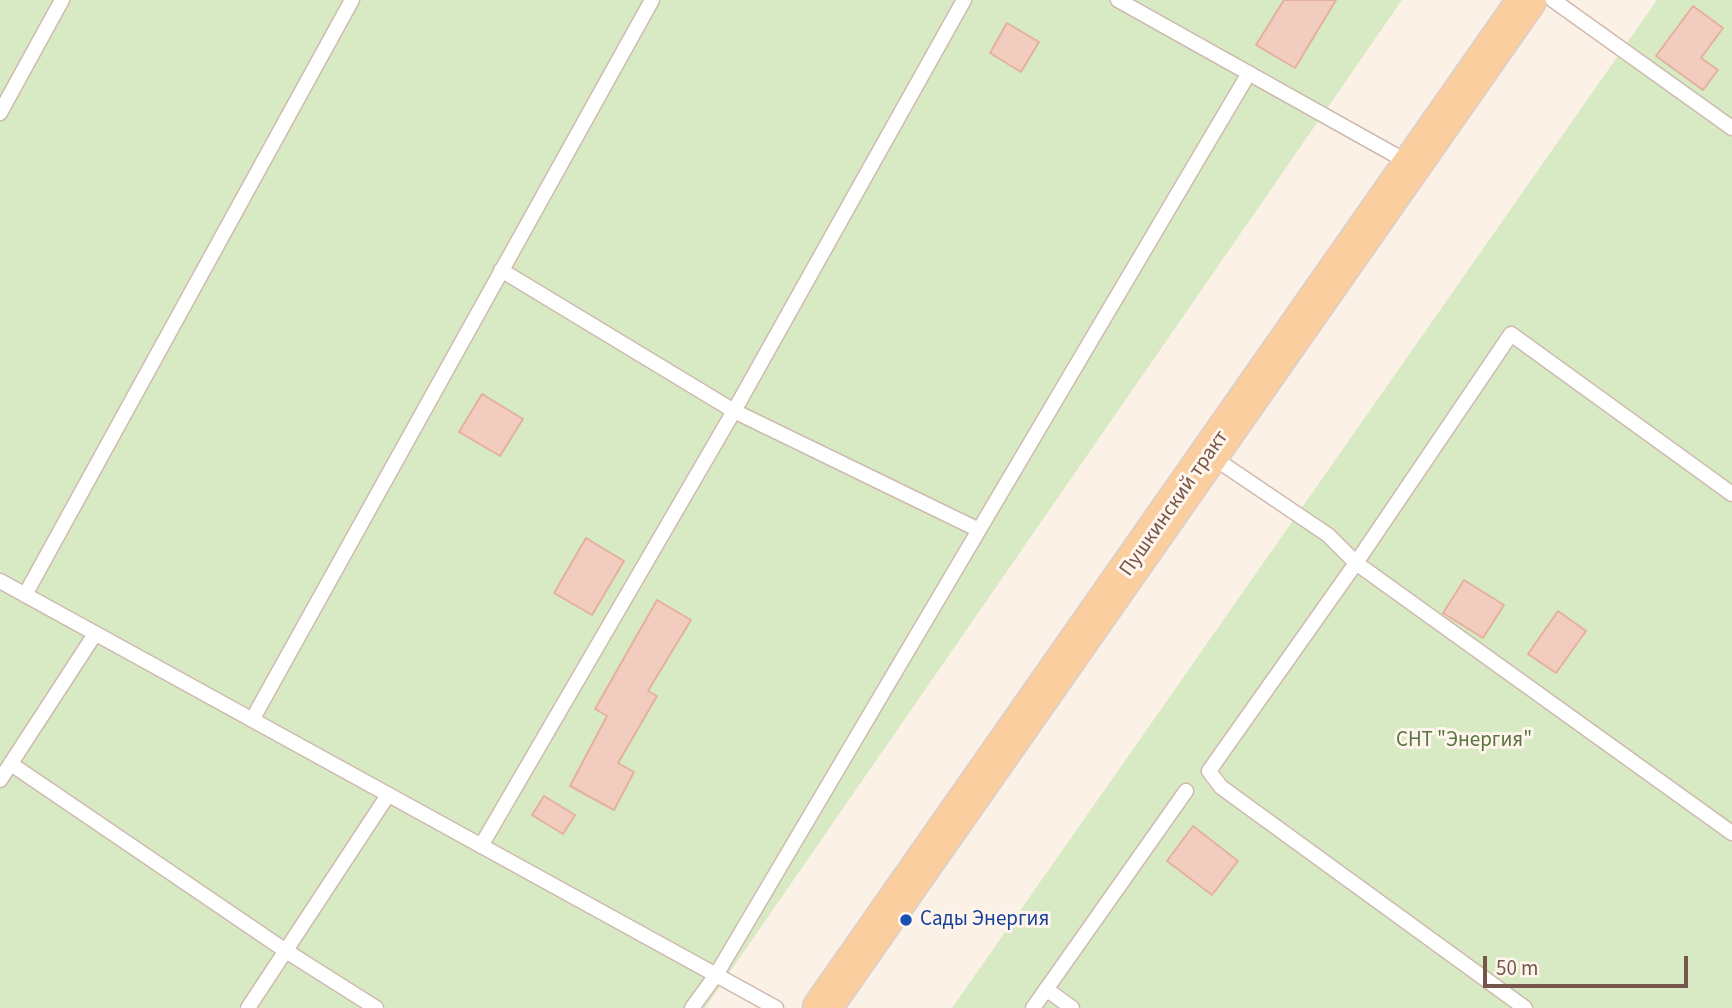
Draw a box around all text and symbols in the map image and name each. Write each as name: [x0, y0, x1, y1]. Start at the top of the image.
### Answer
street label: Пушкинский тракт: [1115, 426, 1235, 582]
park label: СНТ "Энергия": [1396, 728, 1532, 754]
place label: Сады Энергия: [920, 907, 1049, 933]
marker: Сады Энергия: [898, 912, 914, 928]
scale bar: [1487, 942, 1692, 986]
text: 50 m: [1496, 953, 1538, 983]

